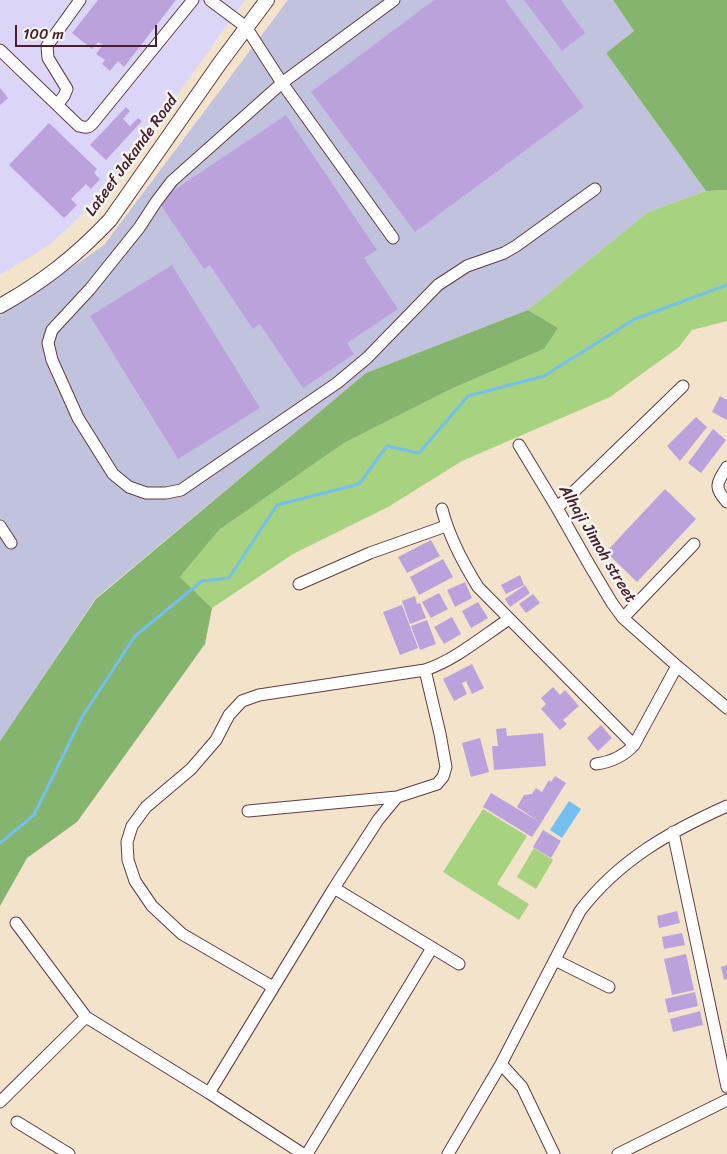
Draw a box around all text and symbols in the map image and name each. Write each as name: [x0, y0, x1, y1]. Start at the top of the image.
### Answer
scale bar: [18, 15, 160, 47]
text: 100 m: [23, 21, 64, 47]
street label: Lateef Jakande Road: [82, 92, 182, 220]
street label: Alhaji Jimoh street: [554, 482, 640, 606]

